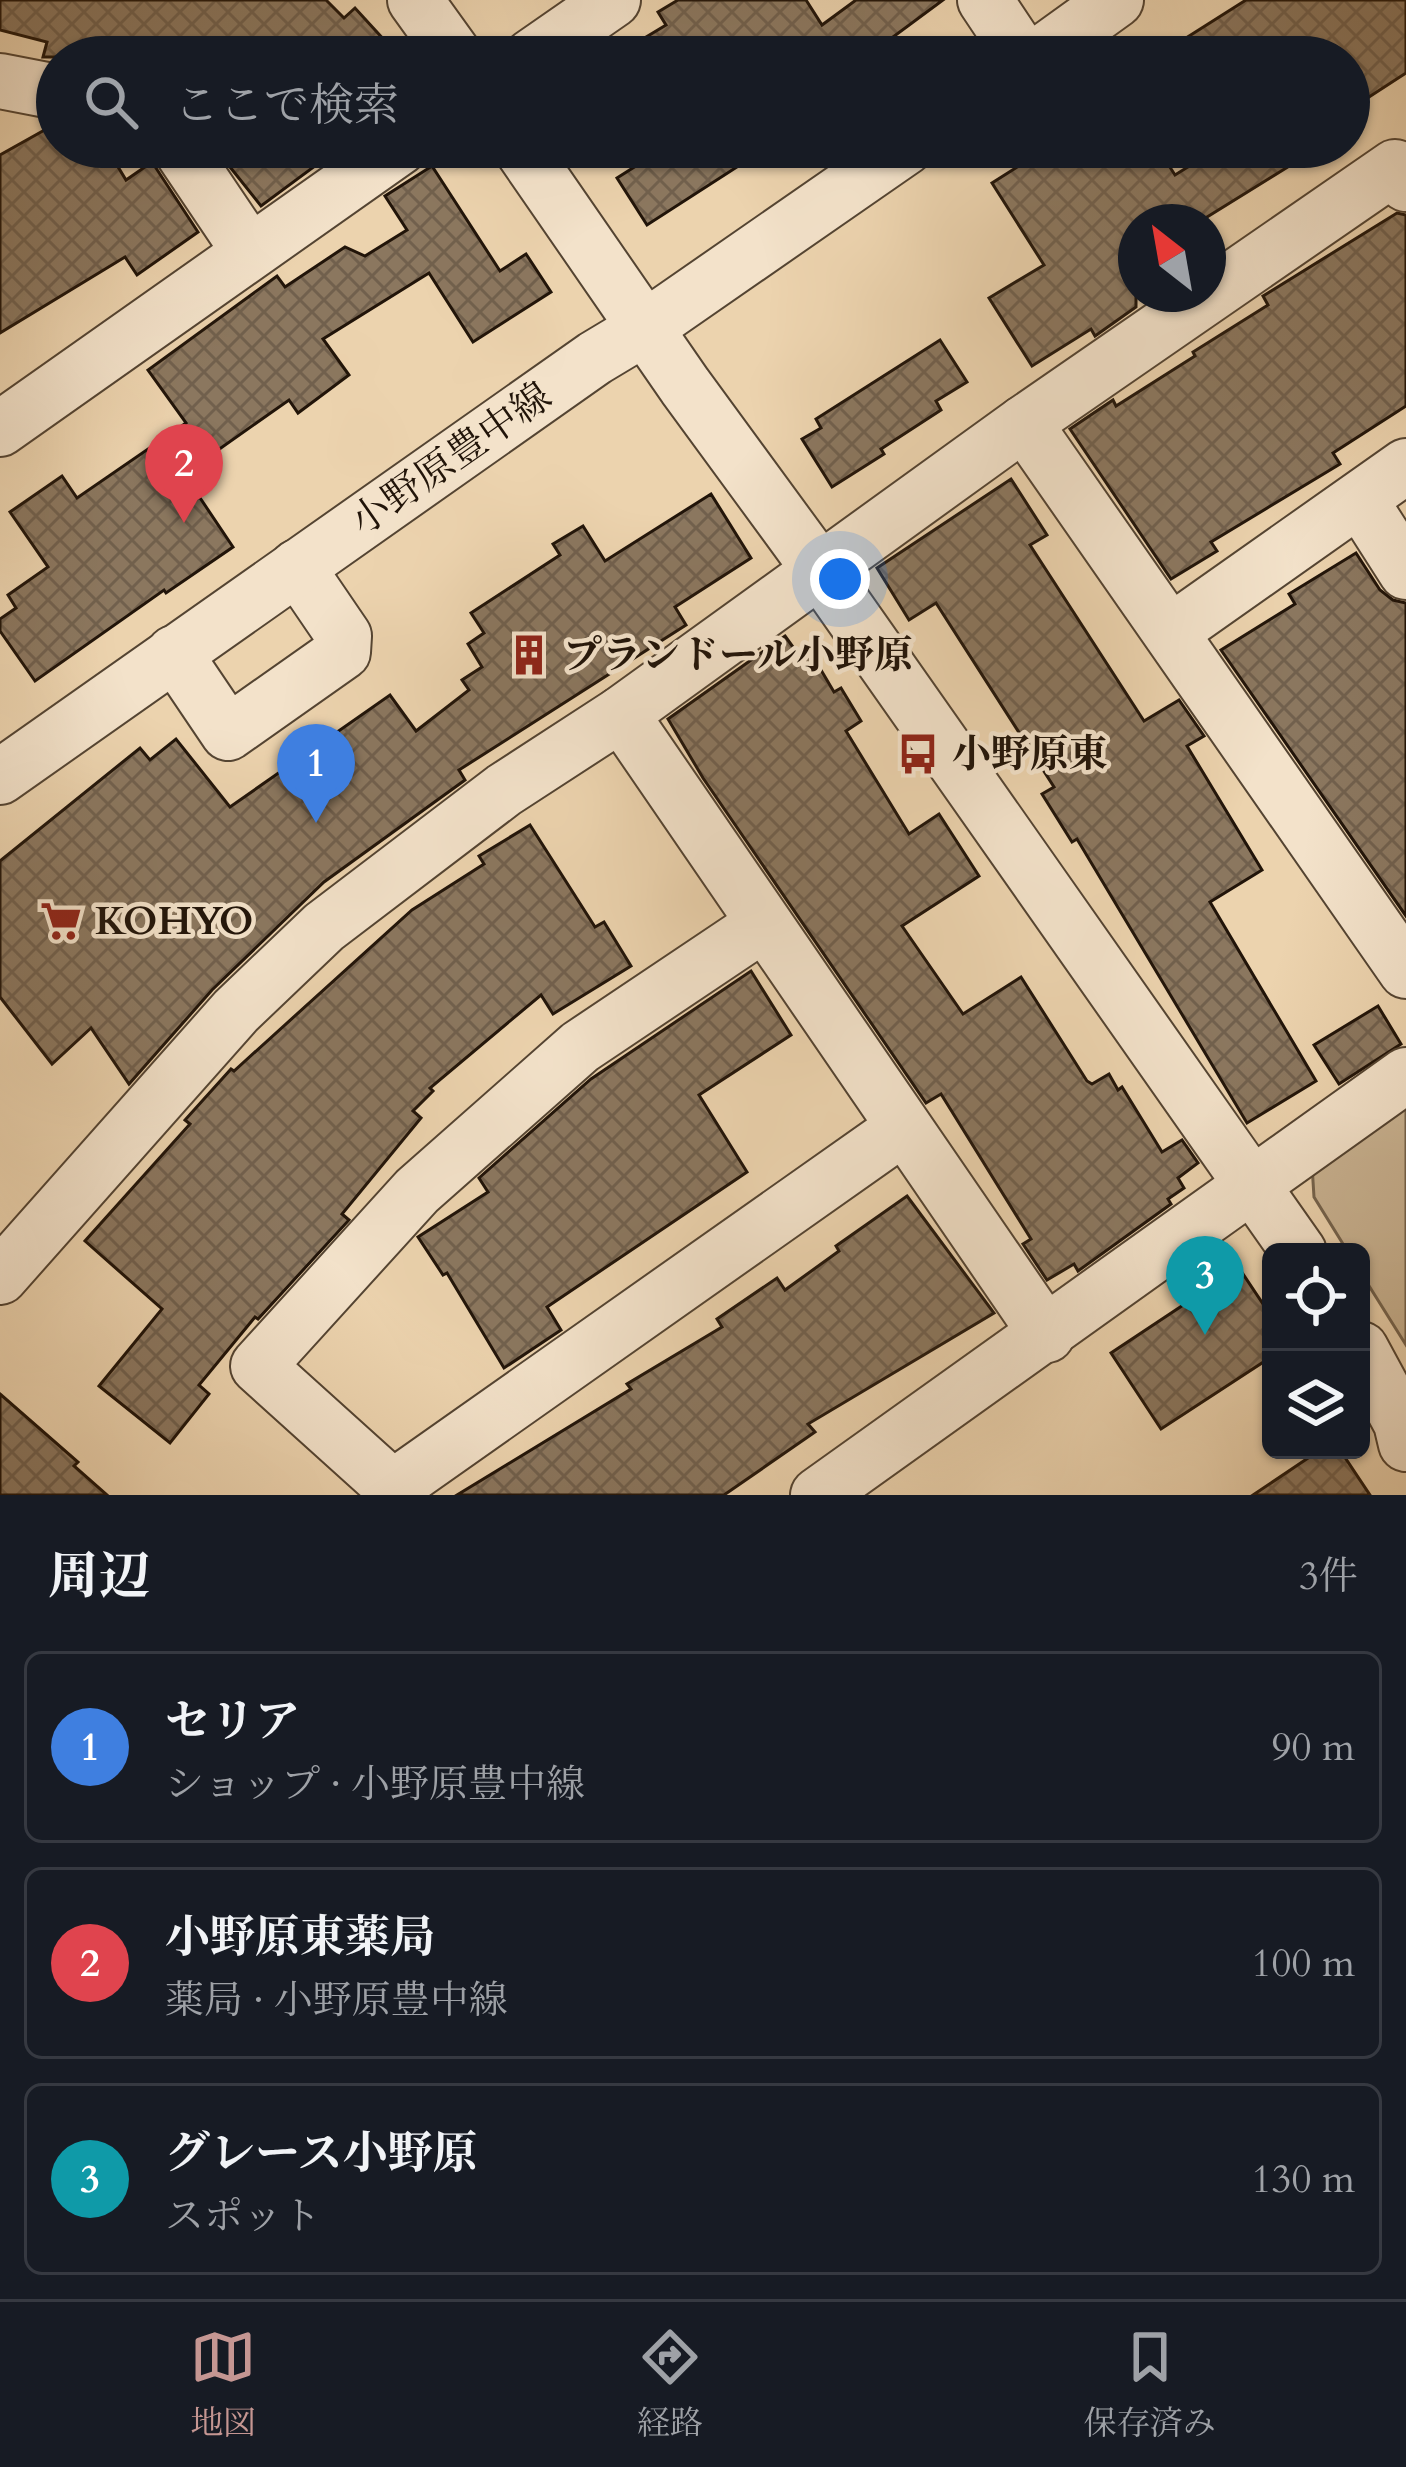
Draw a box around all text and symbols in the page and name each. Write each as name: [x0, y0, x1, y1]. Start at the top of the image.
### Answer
search box: [36, 36, 1370, 168]
icon: search: [78, 69, 144, 135]
text: ここで検索: [174, 75, 399, 136]
north arrow: [1118, 204, 1226, 312]
street label: 小野原豊中線: [340, 370, 562, 548]
pin: 2: [145, 424, 223, 523]
your location: [810, 549, 870, 609]
place label: プランドール小野原: [563, 629, 913, 682]
building icon: プランドール小野原: [506, 632, 552, 678]
pin: 1: [277, 724, 355, 823]
place label: 小野原東: [952, 728, 1108, 781]
bus stop icon: 小野原東: [895, 731, 941, 777]
place label: KOHYO: [95, 895, 254, 948]
supermarket icon: KOHYO: [38, 898, 84, 944]
pin: 3: [1166, 1236, 1244, 1335]
map controls: [1262, 1243, 1370, 1459]
button: locate: [1262, 1243, 1370, 1351]
button: layers: [1262, 1351, 1370, 1459]
text: 周辺: [48, 1542, 150, 1612]
text: 3件: [1299, 1550, 1358, 1603]
text: セリア: [165, 1691, 300, 1752]
text: 1: [80, 1721, 100, 1774]
text: 90 m: [1272, 1721, 1355, 1774]
text: ショップ · 小野原豊中線: [165, 1758, 585, 1811]
text: 小野原東薬局: [165, 1907, 435, 1968]
text: 2: [80, 1937, 100, 1990]
text: 100 m: [1252, 1937, 1355, 1990]
text: 薬局 · 小野原豊中線: [165, 1974, 508, 2027]
text: グレース小野原: [165, 2123, 478, 2184]
text: 3: [80, 2153, 100, 2206]
text: 130 m: [1252, 2153, 1355, 2206]
text: スポット: [165, 2190, 321, 2243]
tab: 地図: [190, 2324, 256, 2446]
tab: 経路: [637, 2324, 703, 2446]
tab: 保存済み: [1084, 2324, 1216, 2446]

